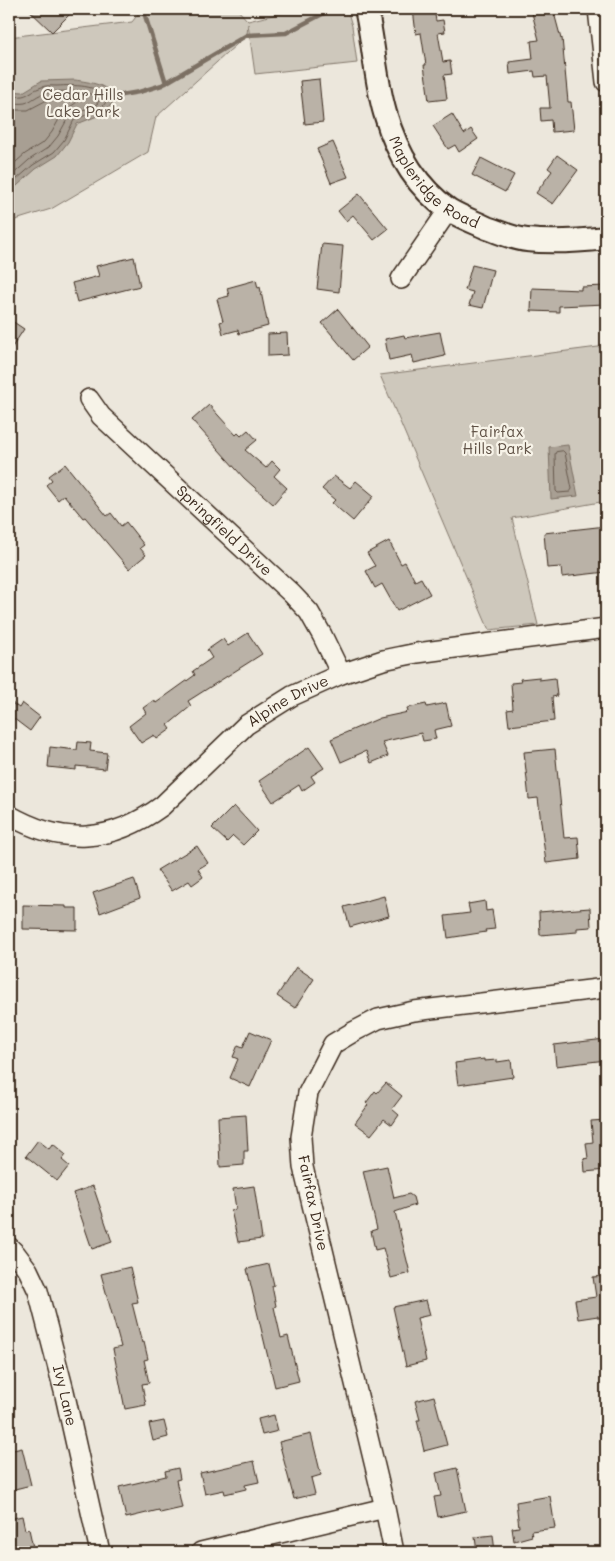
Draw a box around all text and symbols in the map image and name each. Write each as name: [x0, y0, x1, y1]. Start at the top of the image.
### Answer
park label: Cedar Hills Lake Park: [42, 84, 124, 121]
street label: Mapleridge Road: [385, 133, 483, 232]
park label: Fairfax Hills Park: [463, 421, 531, 458]
street label: Springfield Drive: [172, 480, 277, 580]
street label: Alpine Drive: [243, 670, 331, 731]
street label: Fairfax Drive: [294, 1153, 334, 1252]
street label: Ivy Lane: [49, 1363, 82, 1428]

